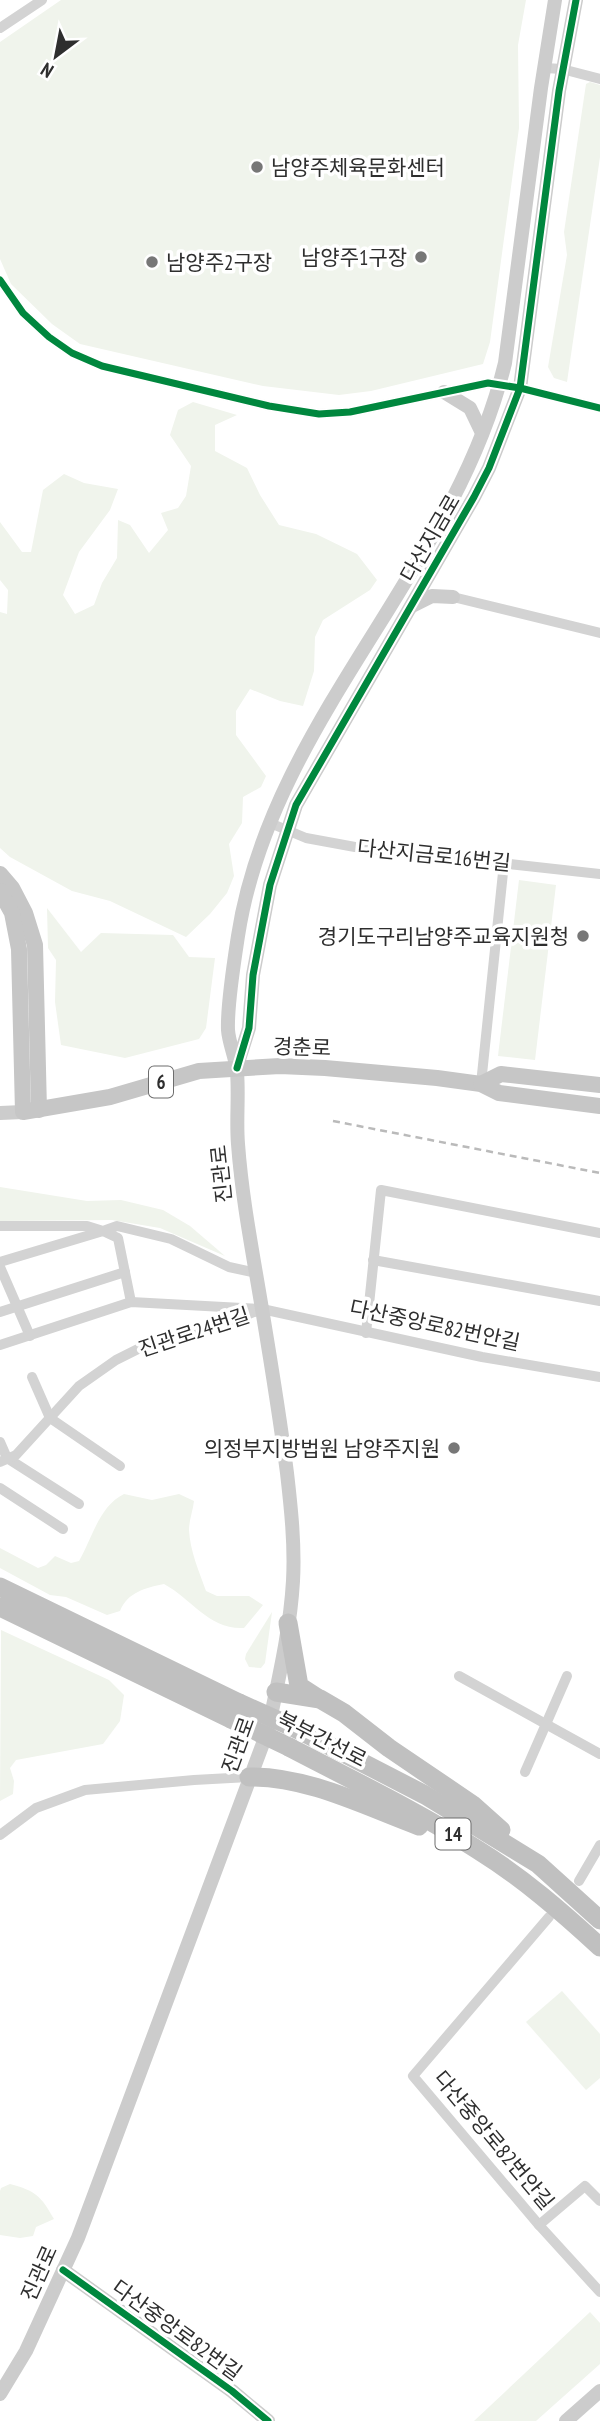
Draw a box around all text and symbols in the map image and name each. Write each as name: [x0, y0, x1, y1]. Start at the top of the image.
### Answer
north arrow: [21, 21, 91, 91]
text: N: [36, 58, 58, 83]
place label: 남양주체육문화센터: [271, 154, 445, 181]
marker: 남양주체육문화센터: [249, 159, 265, 175]
place label: 남양주1구장: [301, 244, 407, 271]
place label: 남양주2구장: [166, 249, 272, 276]
marker: 남양주1구장: [413, 249, 429, 265]
marker: 남양주2구장: [144, 254, 160, 270]
street label: 다산지금로: [394, 489, 466, 587]
street label: 다산지금로16번길: [356, 834, 512, 876]
place label: 경기도구리남양주교육지원청: [318, 923, 569, 950]
marker: 경기도구리남양주교육지원청: [575, 928, 591, 944]
street label: 경춘로: [273, 1032, 331, 1062]
road number: 6: [149, 1066, 173, 1098]
street label: 진관로: [205, 1144, 237, 1204]
street label: 다산중앙로82번안길: [347, 1294, 523, 1356]
street label: 진관로24번길: [135, 1301, 253, 1363]
place label: 의정부지방법원 남양주지원: [204, 1435, 440, 1462]
marker: 의정부지방법원 남양주지원: [446, 1440, 462, 1456]
street label: 북부간선로: [273, 1705, 371, 1773]
street label: 진관로: [215, 1713, 261, 1777]
road number: 14: [435, 1818, 470, 1850]
street label: 다산중앙로82번안길: [428, 2065, 560, 2215]
street label: 진관로: [15, 2241, 63, 2305]
street label: 다산중앙로82번길: [107, 2274, 247, 2386]

